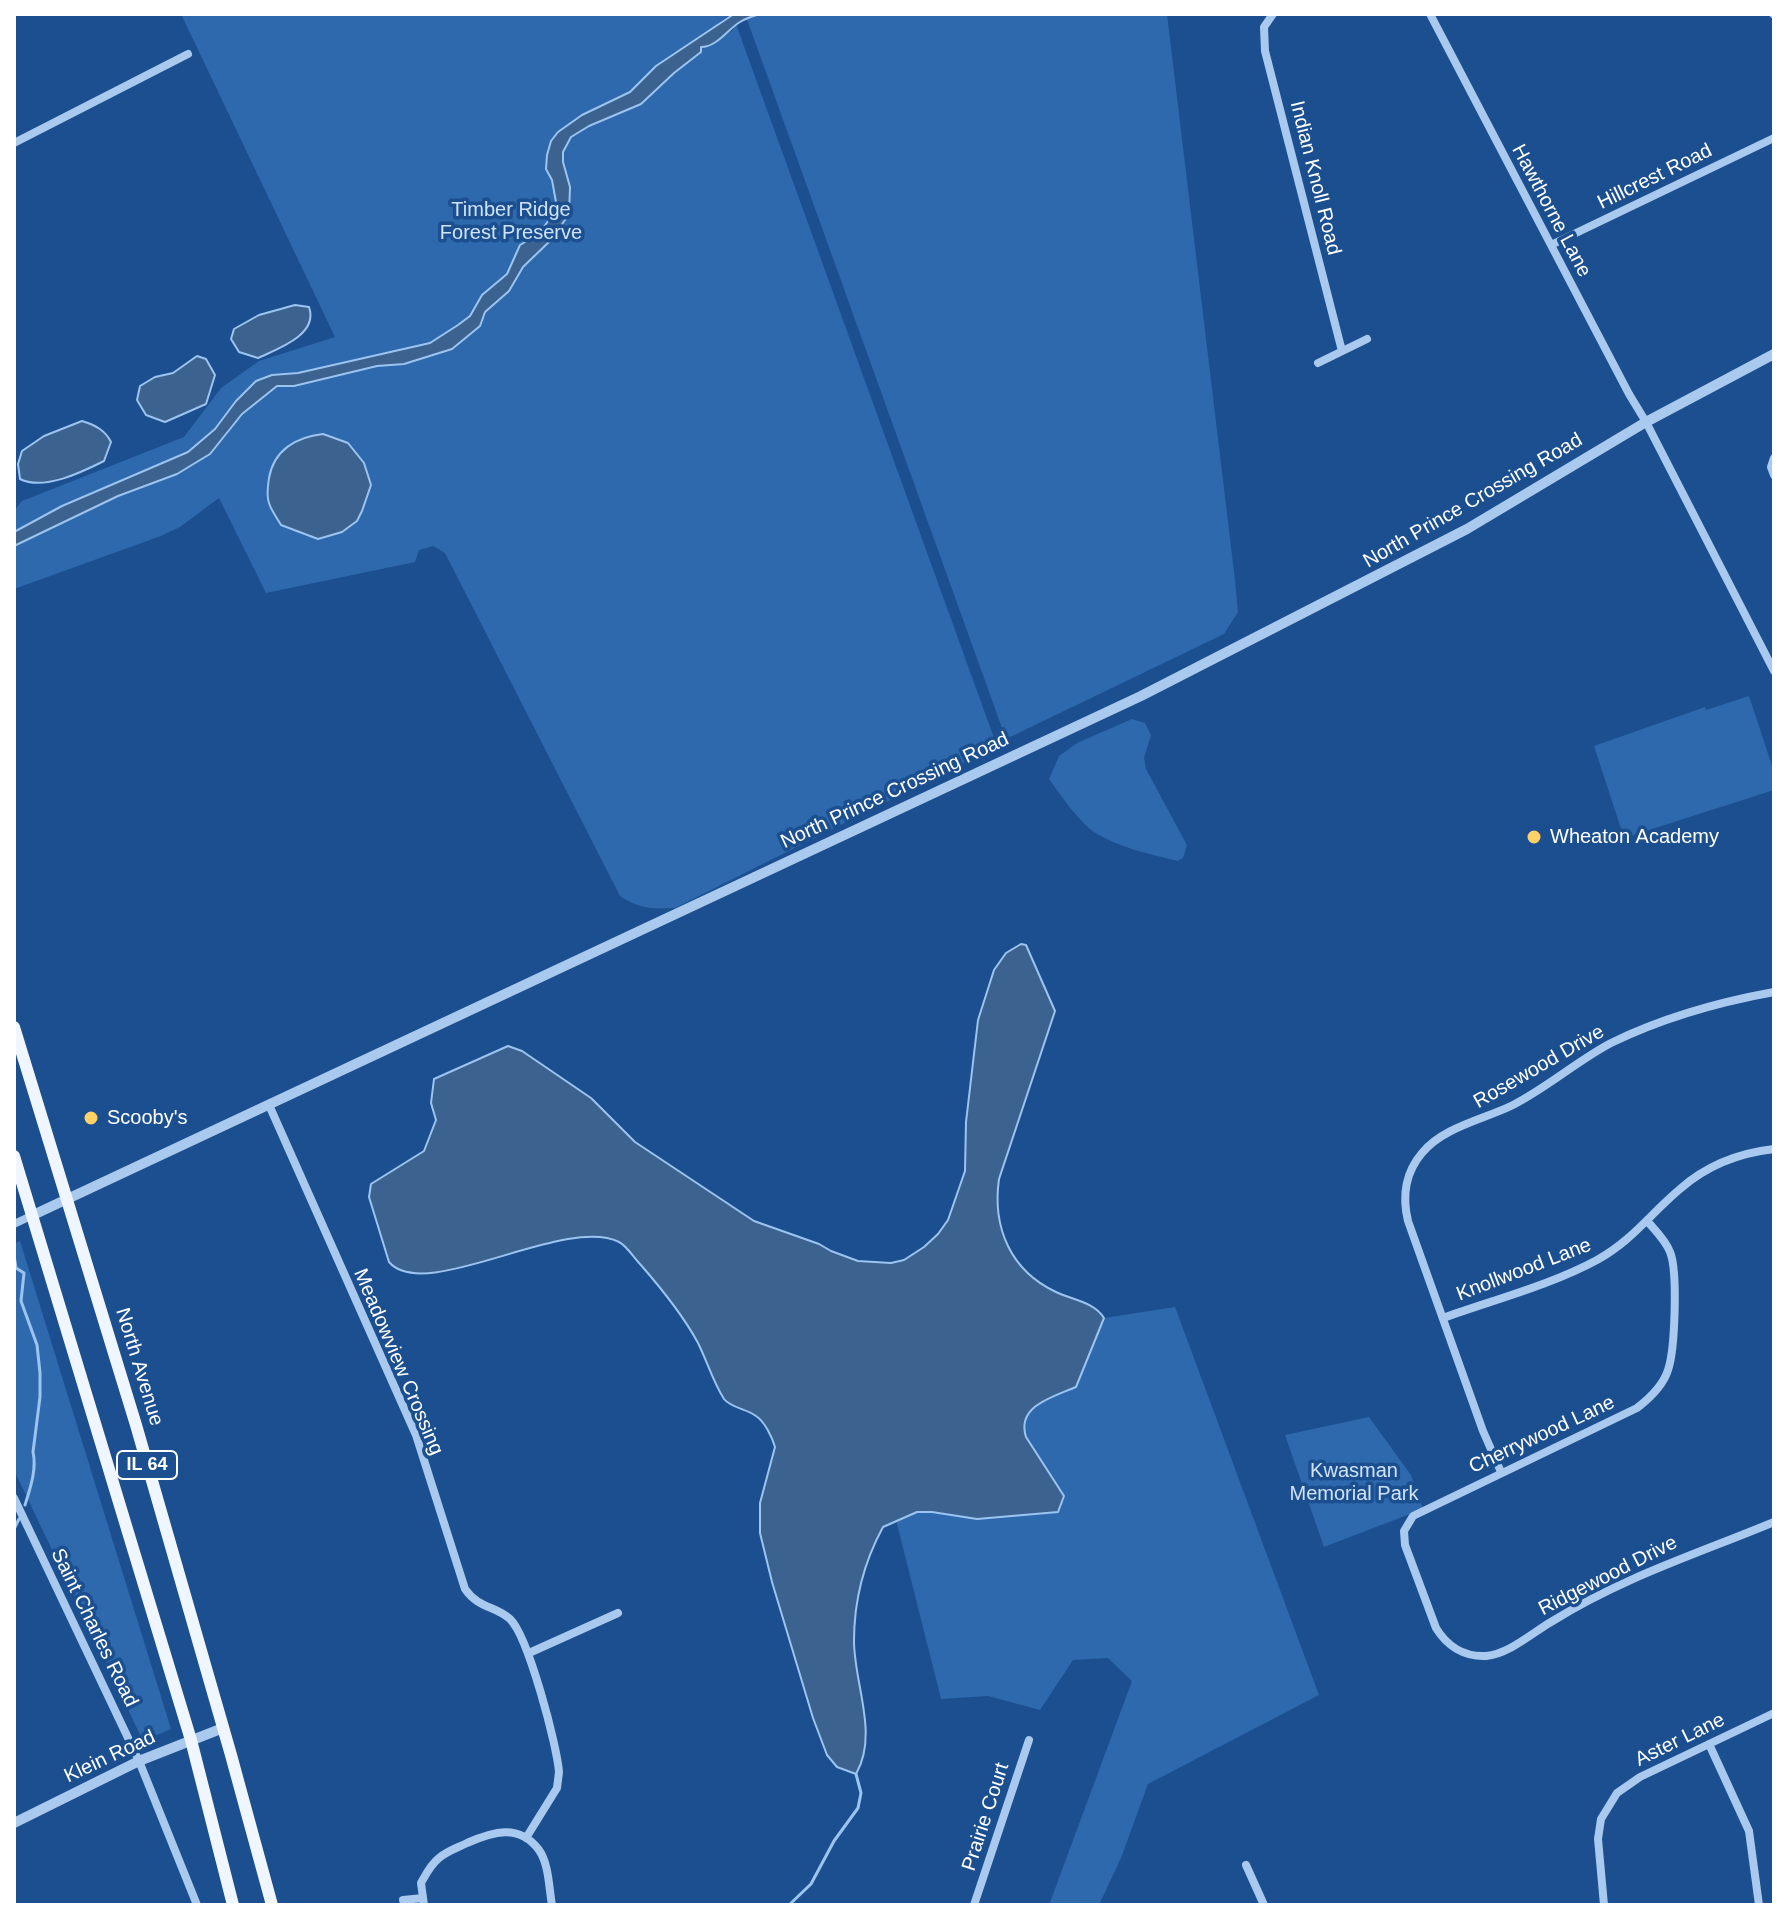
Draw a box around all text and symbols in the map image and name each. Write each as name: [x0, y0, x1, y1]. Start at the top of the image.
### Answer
street label: Indian Knoll Road: [1284, 98, 1346, 258]
street label: Hillcrest Road: [1594, 139, 1716, 215]
street label: Hawthorne Lane: [1506, 141, 1596, 281]
park label: Timber Ridge Forest Preserve: [440, 198, 582, 245]
street label: North Prince Crossing Road: [1359, 428, 1587, 574]
street label: North Prince Crossing Road: [777, 728, 1013, 854]
place label: Wheaton Academy: [1550, 825, 1719, 849]
marker: Wheaton Academy: [1525, 828, 1543, 846]
street label: Rosewood Drive: [1469, 1020, 1609, 1114]
place label: Scooby's: [107, 1106, 188, 1130]
marker: Scooby's: [82, 1109, 100, 1127]
street label: Knollwood Lane: [1453, 1233, 1595, 1307]
street label: Meadowview Crossing: [348, 1265, 448, 1459]
street label: North Avenue: [110, 1305, 168, 1429]
street label: Cherrywood Lane: [1465, 1391, 1619, 1479]
road number: IL 64: [117, 1451, 177, 1479]
park label: Kwasman Memorial Park: [1290, 1459, 1418, 1506]
street label: Ridgewood Drive: [1535, 1531, 1681, 1621]
street label: Saint Charles Road: [45, 1545, 143, 1711]
street label: Aster Lane: [1631, 1708, 1729, 1772]
street label: Klein Road: [61, 1725, 159, 1789]
street label: Prairie Court: [957, 1760, 1015, 1874]

